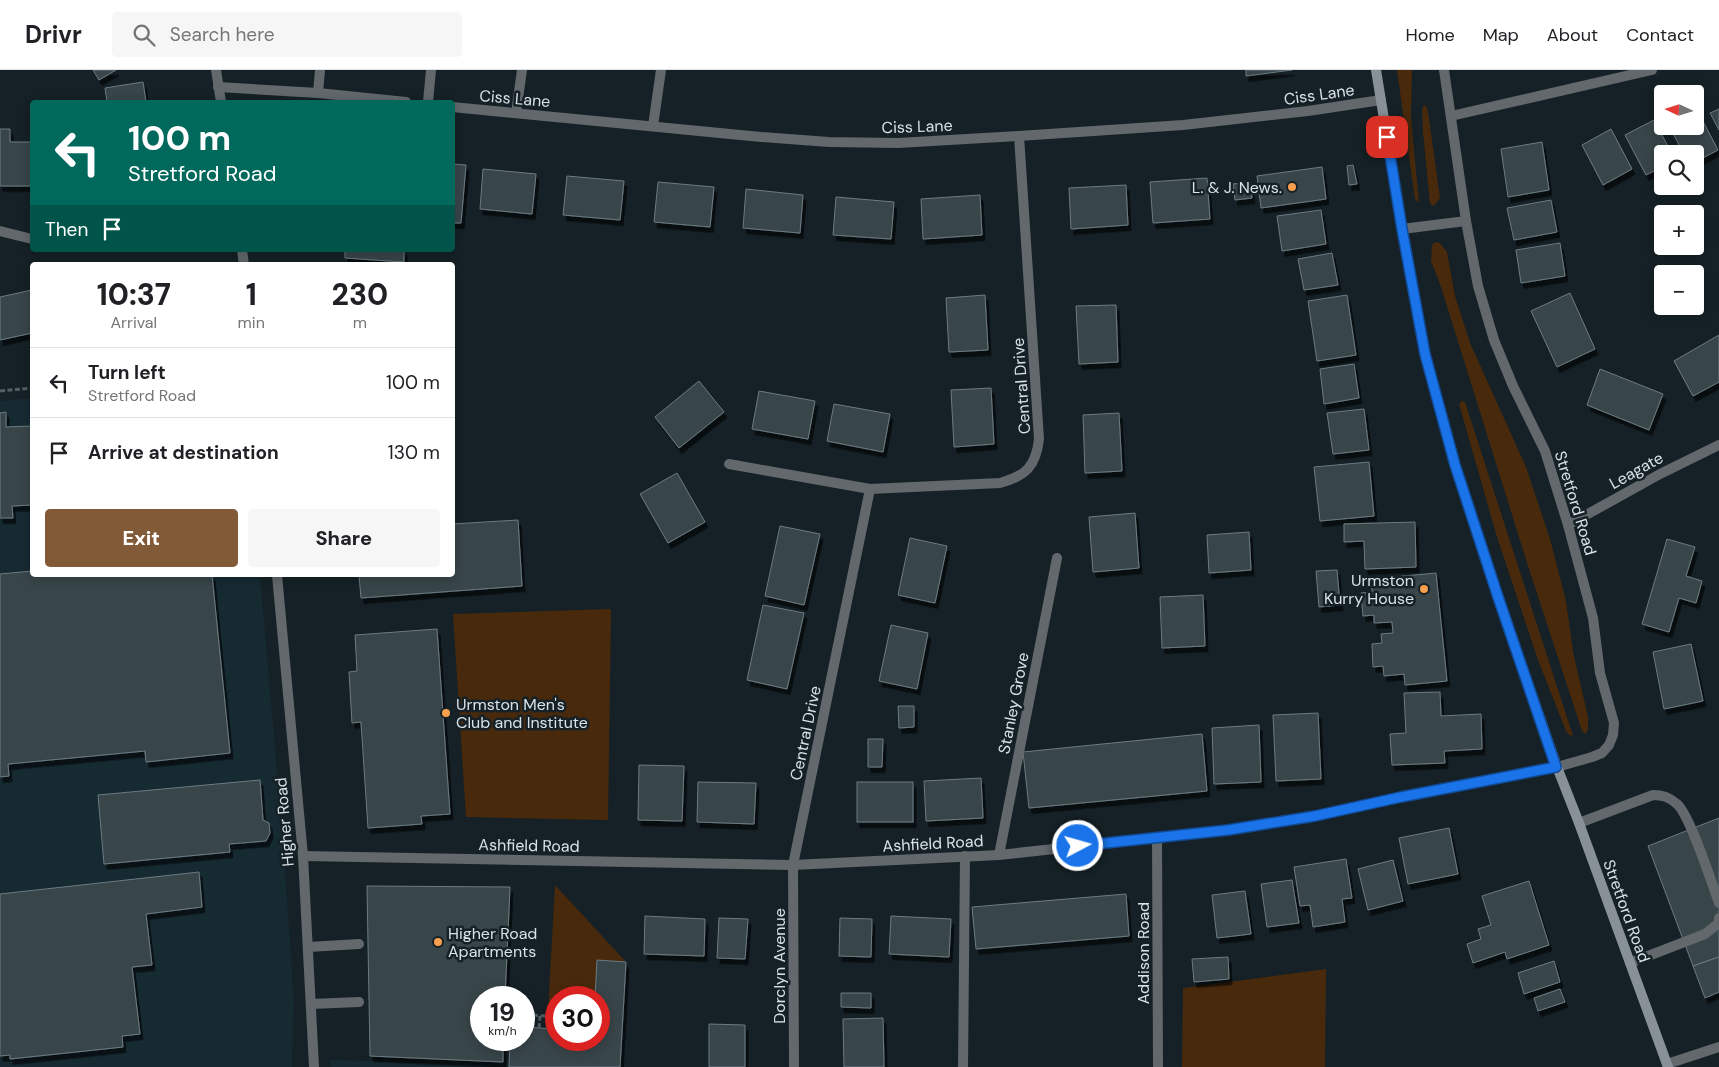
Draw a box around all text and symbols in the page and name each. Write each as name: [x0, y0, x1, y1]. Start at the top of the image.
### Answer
search box: [112, 12, 462, 57]
text: Drivr: [25, 19, 82, 50]
icon: search: [130, 21, 158, 49]
text: Search here: [170, 22, 275, 47]
text: Home: [1405, 23, 1455, 47]
text: Map: [1483, 23, 1519, 47]
text: About: [1547, 23, 1598, 47]
text: Contact: [1626, 23, 1694, 47]
street label: Ciss Lane: [1282, 79, 1356, 110]
street label: Ciss Lane: [479, 85, 551, 112]
north arrow: [1654, 85, 1704, 135]
map controls: [1654, 85, 1704, 315]
text: 100 m: [128, 115, 231, 161]
street label: Ciss Lane: [881, 115, 953, 138]
pin: [1366, 116, 1408, 158]
icon: left: [45, 120, 110, 185]
icon: arrive: [1373, 123, 1401, 151]
button: search: [1654, 145, 1704, 195]
text: Stretford Road: [128, 159, 277, 188]
place label: L. & J. News.: [1192, 177, 1282, 198]
marker: L. & J. News.: [1286, 181, 1298, 193]
button: +: [1654, 205, 1704, 255]
icon: arrive: [98, 215, 126, 243]
text: Then: [45, 217, 88, 242]
button: −: [1654, 265, 1704, 315]
text: 10:37: [97, 275, 171, 314]
text: 1: [246, 275, 257, 314]
text: 230: [332, 275, 388, 314]
text: Arrival: [110, 312, 157, 333]
text: min: [238, 312, 265, 333]
text: m: [353, 312, 367, 333]
street label: Central Drive: [1008, 337, 1035, 435]
text: Turn left: [88, 360, 166, 385]
icon: left: [45, 369, 73, 397]
text: 100 m: [386, 370, 440, 395]
text: Stretford Road: [88, 385, 196, 406]
icon: arrive: [45, 439, 73, 467]
text: Arrive at destination: [88, 440, 279, 465]
text: 130 m: [388, 440, 440, 465]
street label: Leagate: [1606, 447, 1667, 494]
street label: Stretford Road: [1550, 448, 1601, 558]
button: Exit: [45, 509, 238, 567]
button: Share: [248, 509, 440, 567]
place label: Urmston Kurry House: [1324, 570, 1414, 609]
marker: Urmston Kurry House: [1418, 583, 1430, 595]
street label: Stanley Grove: [993, 651, 1034, 756]
street label: Central Drive: [785, 684, 826, 782]
place label: Urmston Men's Club and Institute: [456, 694, 588, 733]
marker: Urmston Men's Club and Institute: [440, 707, 452, 719]
street label: Higher Road: [270, 777, 299, 867]
position arrow: [1051, 819, 1103, 871]
street label: Ashfield Road: [882, 830, 984, 857]
street label: Ashfield Road: [478, 834, 580, 857]
street label: Stretford Road: [1598, 857, 1655, 966]
street label: Addison Road: [1133, 902, 1154, 1004]
street label: Dorclyn Avenue: [769, 908, 790, 1024]
place label: Higher Road Apartments: [448, 923, 537, 962]
marker: Higher Road Apartments: [432, 936, 444, 948]
speed limit sign: 30: [545, 986, 610, 1051]
text: 19: [490, 996, 515, 1029]
text: km/h: [488, 1023, 517, 1039]

